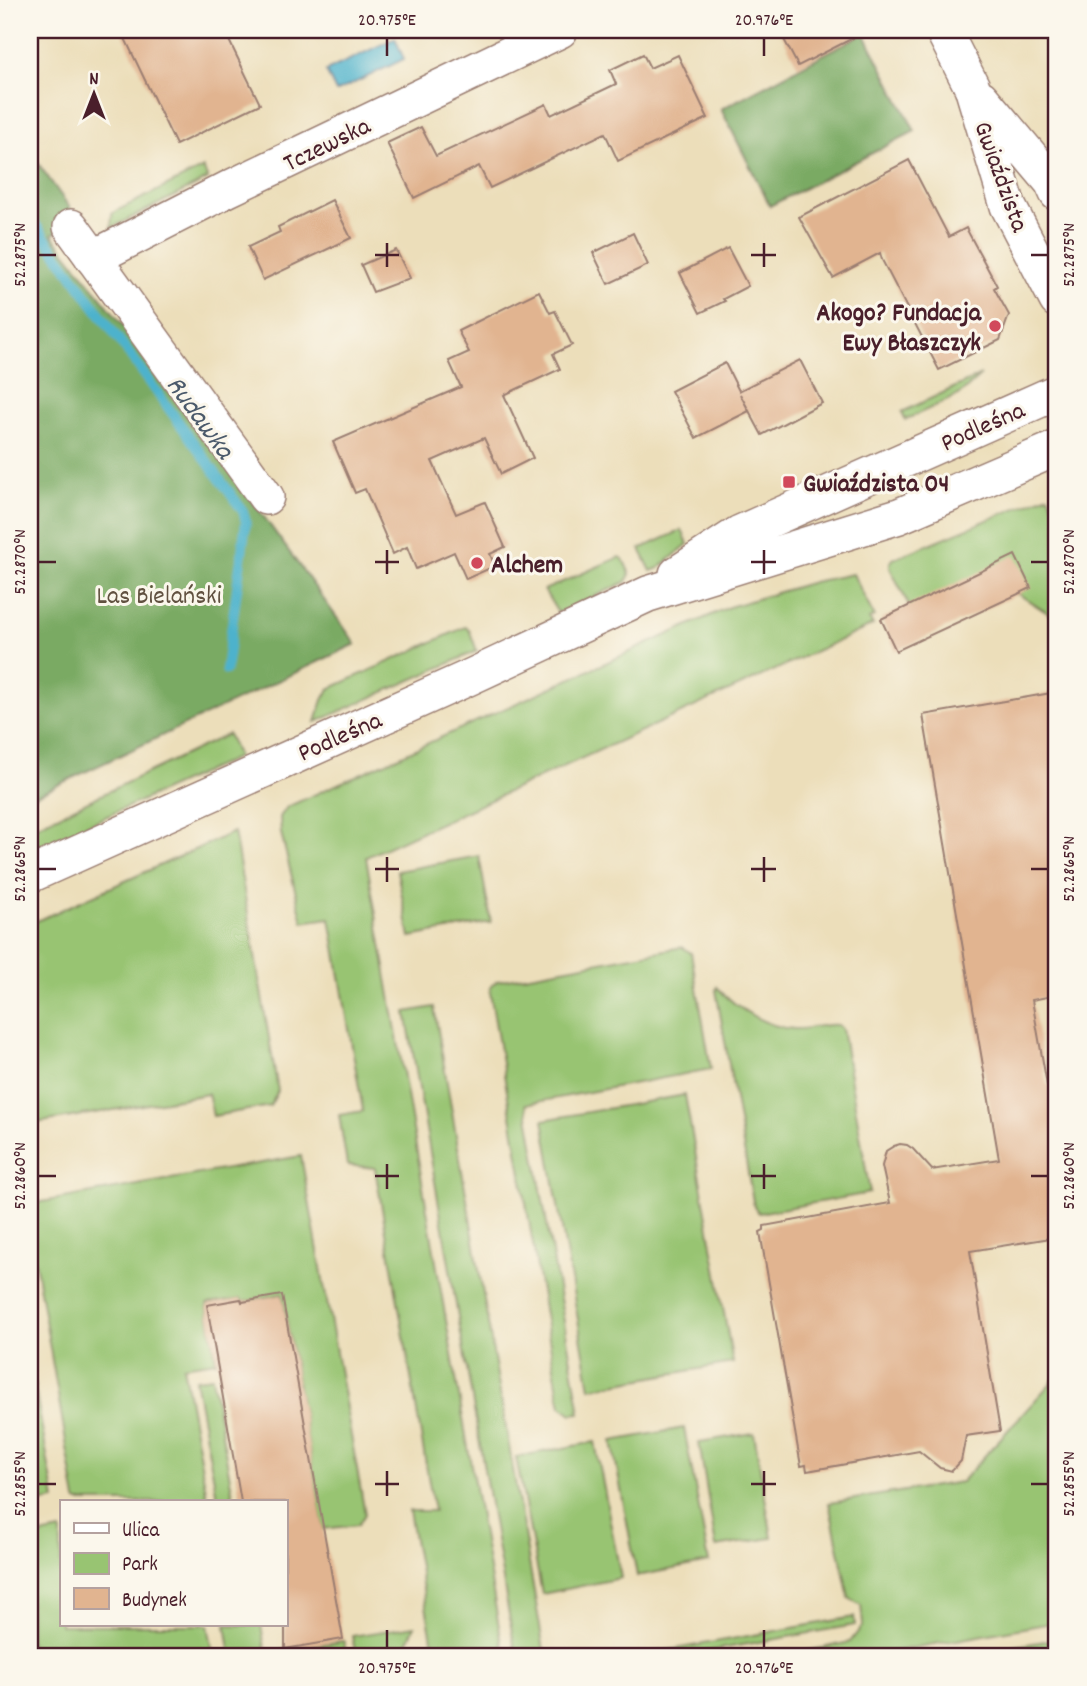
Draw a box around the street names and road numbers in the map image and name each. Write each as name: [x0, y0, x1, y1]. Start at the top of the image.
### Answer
street label: Tczewska: [278, 109, 378, 183]
street label: Gwiaździsta: [963, 117, 1037, 238]
street label: Podleśna: [935, 393, 1032, 463]
street label: Podleśna: [292, 703, 389, 773]

